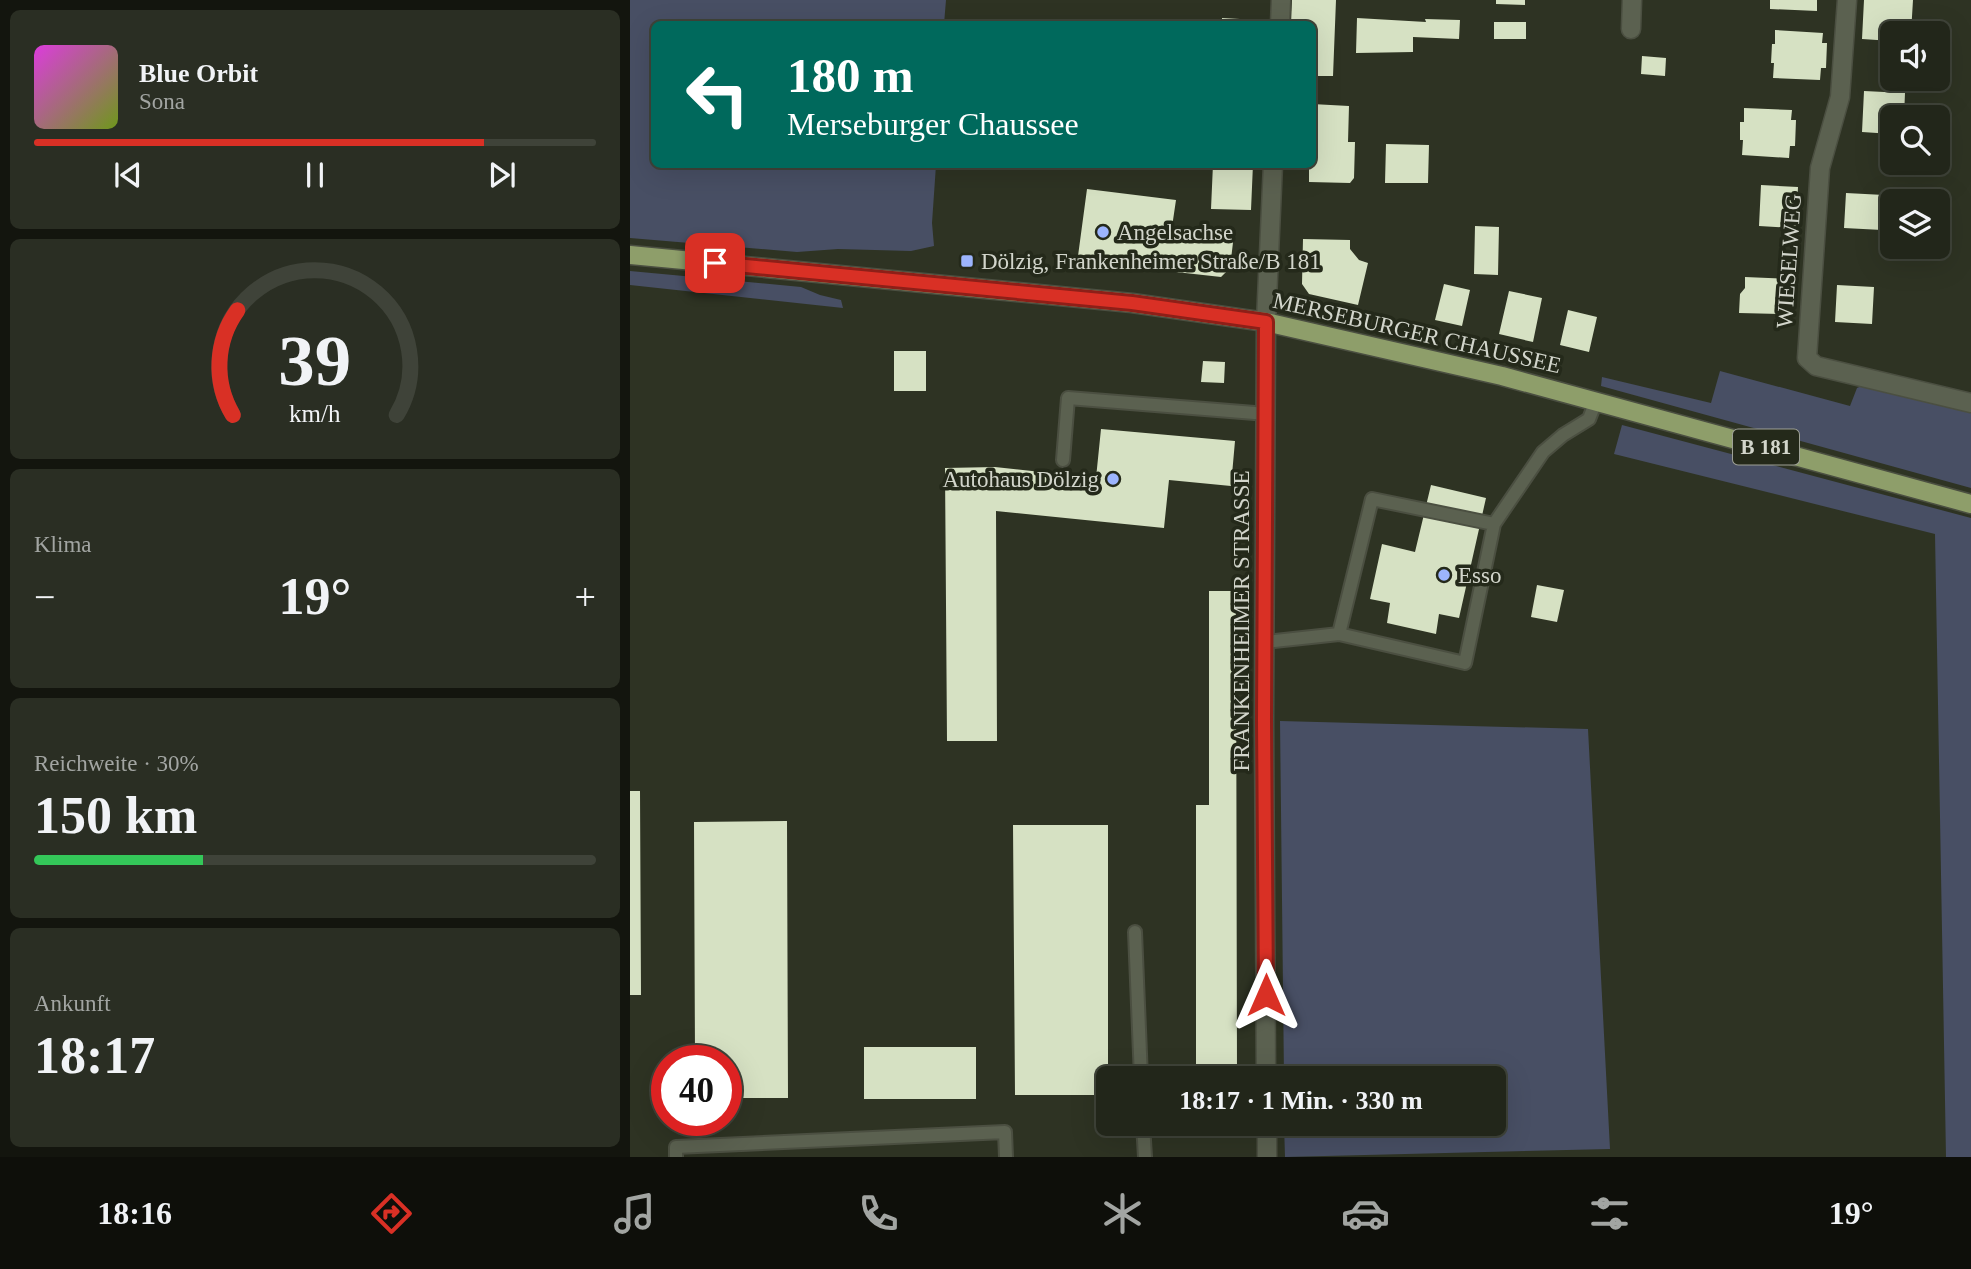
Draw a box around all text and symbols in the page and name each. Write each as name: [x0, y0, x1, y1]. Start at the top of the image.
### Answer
map controls: [1880, 21, 1950, 259]
button: sound: [1880, 21, 1950, 91]
text: 180 m: [787, 48, 914, 103]
icon: left: [672, 49, 763, 140]
text: Blue Orbit: [139, 59, 258, 88]
text: Sona: [139, 89, 185, 114]
button: search: [1880, 105, 1950, 175]
text: Merseburger Chaussee: [787, 106, 1079, 142]
icon: previous: [109, 156, 147, 194]
icon: pause: [296, 156, 334, 194]
icon: next: [483, 156, 521, 194]
button: layers: [1880, 189, 1950, 259]
street label: WIESELWEG: [1772, 193, 1806, 329]
place label: Angelsachse: [1117, 220, 1233, 245]
marker: Angelsachse: [1095, 224, 1111, 240]
pin: [685, 233, 745, 293]
icon: arrive: [696, 244, 734, 282]
place label: Dölzig, Frankenheimer Straße/B 181: [981, 249, 1321, 274]
marker: Dölzig, Frankenheimer Straße/B 181: [959, 253, 975, 269]
street label: MERSEBURGER CHAUSSEE: [1271, 288, 1563, 378]
text: 39: [279, 321, 351, 402]
text: km/h: [289, 400, 341, 427]
road number: B 181: [1733, 430, 1799, 464]
place label: Autohaus Dölzig: [942, 467, 1099, 492]
marker: Autohaus Dölzig: [1105, 471, 1121, 487]
street label: FRANKENHEIMER STRASSE: [1229, 471, 1254, 771]
text: Klima: [34, 532, 92, 557]
place label: Esso: [1458, 563, 1501, 588]
marker: Esso: [1436, 567, 1452, 583]
text: 19°: [279, 568, 351, 625]
text: −: [34, 576, 55, 618]
text: +: [575, 576, 596, 618]
text: Reichweite · 30%: [34, 751, 199, 776]
text: 150 km: [34, 787, 197, 844]
position arrow: [1229, 958, 1303, 1032]
text: Ankunft: [34, 991, 111, 1016]
text: 18:17: [34, 1027, 155, 1084]
speed limit sign: 40: [651, 1045, 742, 1136]
text: 18:17 · 1 Min. · 330 m: [1179, 1086, 1423, 1115]
icon: directions: [367, 1189, 416, 1238]
icon: music: [610, 1189, 659, 1238]
icon: phone: [854, 1189, 903, 1238]
icon: climate: [1098, 1189, 1147, 1238]
icon: car: [1341, 1189, 1390, 1238]
icon: filters: [1585, 1189, 1634, 1238]
text: 18:16: [97, 1195, 172, 1231]
text: 19°: [1829, 1195, 1874, 1231]

